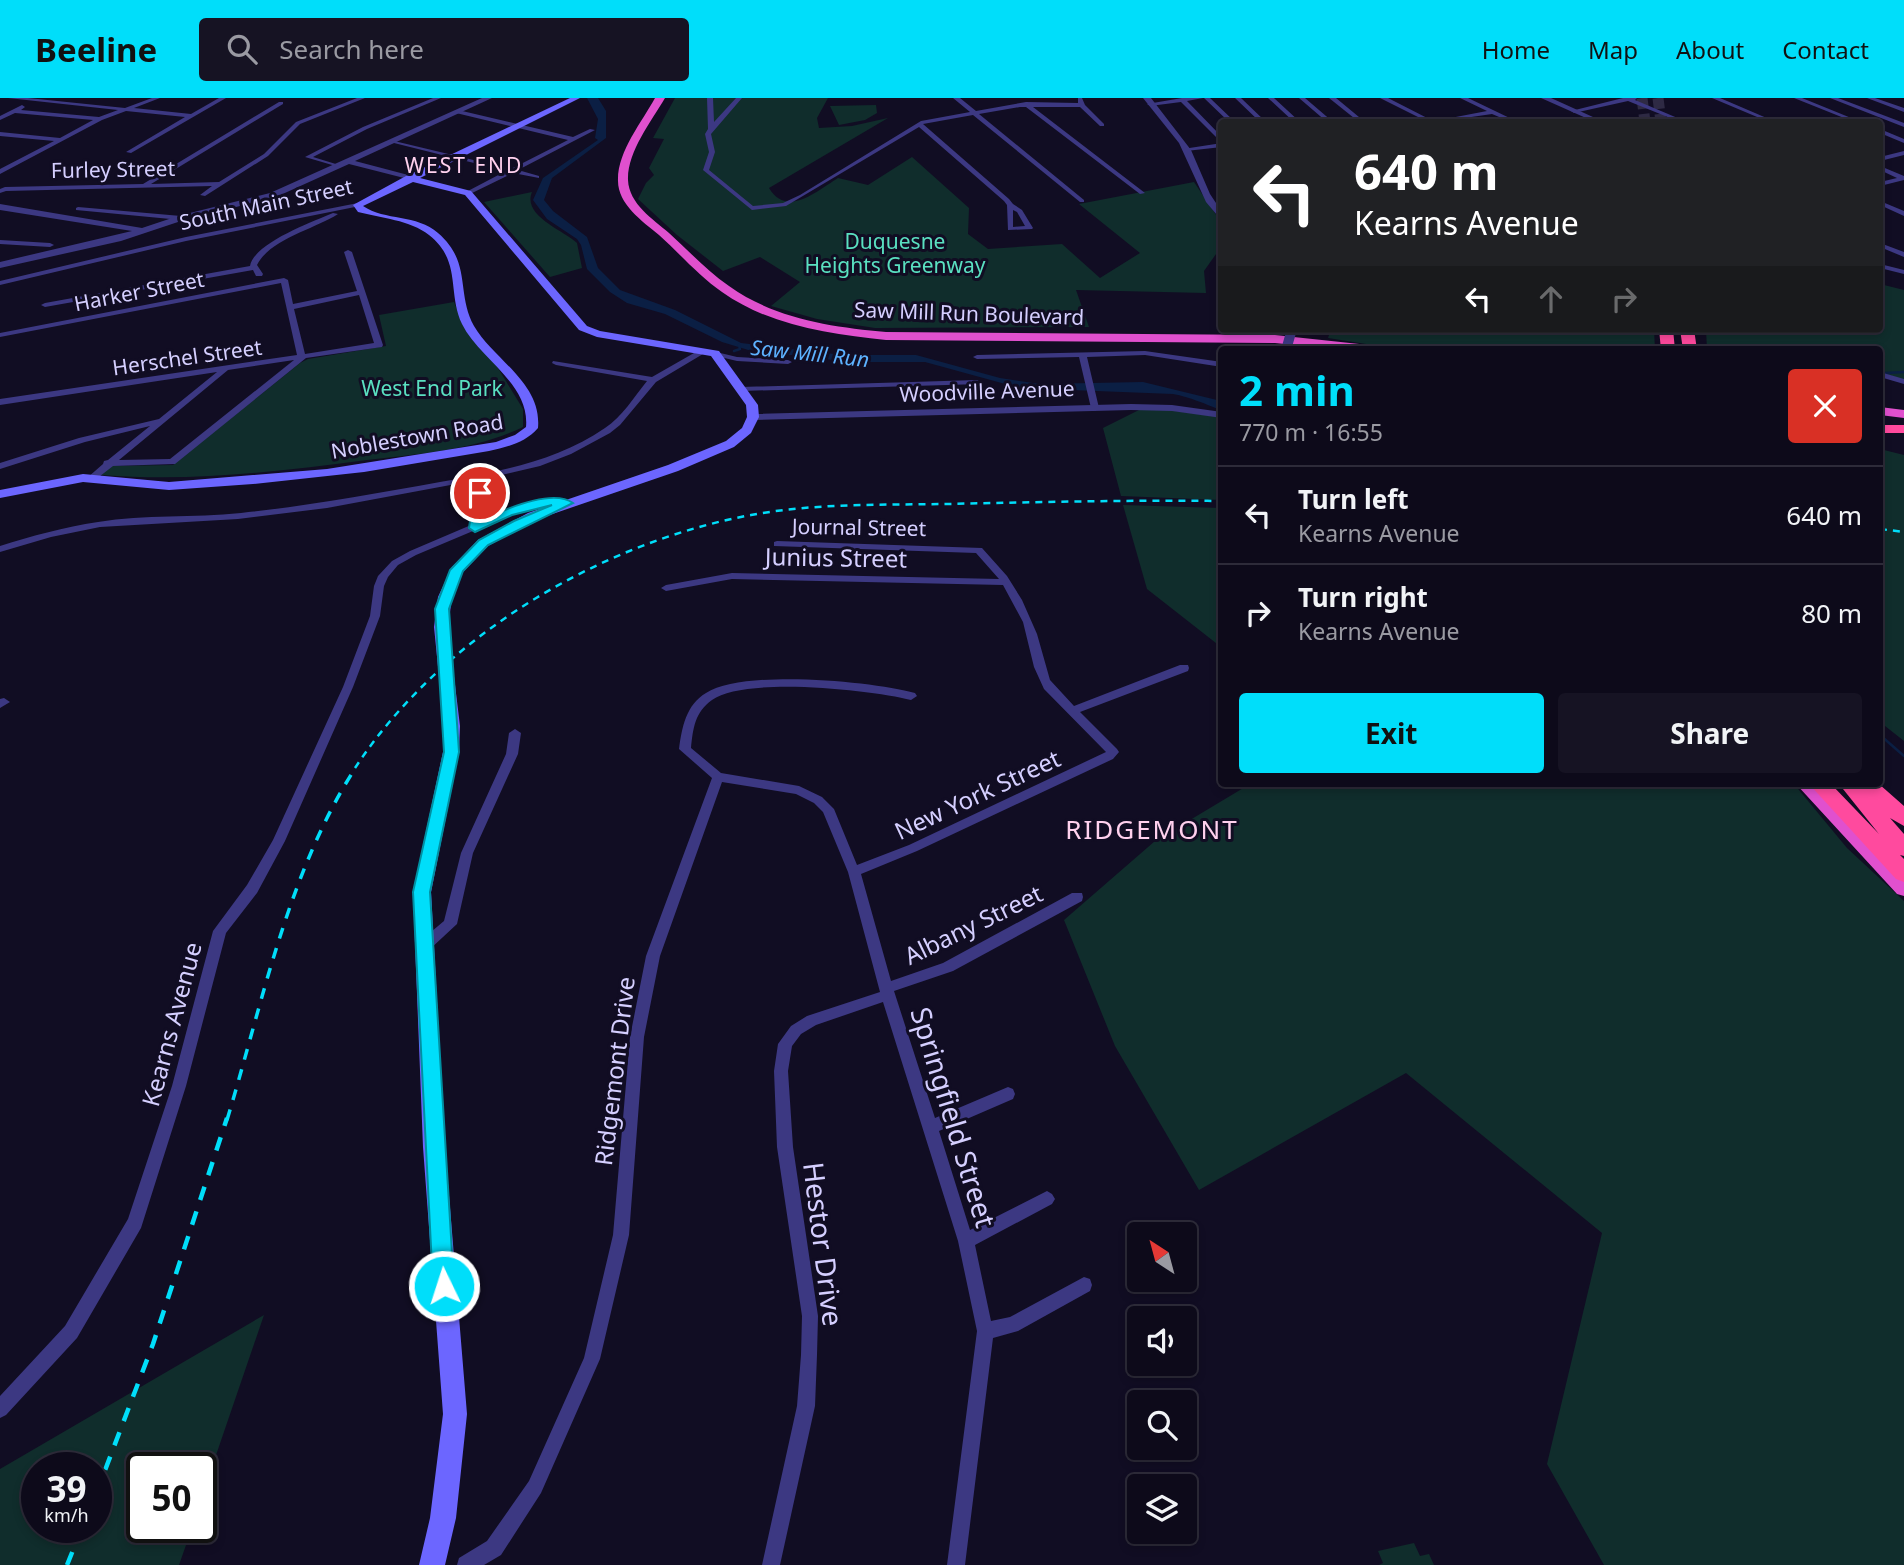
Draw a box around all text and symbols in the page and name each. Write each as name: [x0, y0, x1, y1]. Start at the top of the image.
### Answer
search box: [199, 18, 689, 81]
text: Beeline: [35, 27, 157, 72]
icon: search: [223, 30, 261, 68]
text: Search here: [279, 31, 424, 67]
text: Home: [1482, 33, 1550, 66]
text: Map: [1588, 33, 1638, 66]
text: About: [1676, 33, 1744, 66]
text: Contact: [1782, 33, 1869, 66]
text: 640 m: [1354, 138, 1499, 204]
icon: left: [1239, 147, 1330, 238]
district label: WEST END: [405, 151, 523, 179]
street label: Furley Street: [51, 154, 176, 184]
street label: South Main Street: [177, 172, 356, 236]
text: Kearns Avenue: [1354, 201, 1579, 244]
park label: Duquesne Heights Greenway: [804, 227, 986, 279]
street label: Harker Street: [72, 265, 207, 317]
icon: left: [1459, 280, 1497, 318]
icon: ahead: [1532, 280, 1570, 318]
icon: right: [1605, 280, 1643, 318]
street label: Saw Mill Run Boulevard: [853, 295, 1085, 331]
street label: Herschel Street: [111, 333, 264, 381]
water label: Saw Mill Run: [749, 333, 871, 373]
text: 2 min: [1239, 361, 1355, 418]
button: close: [1788, 369, 1862, 443]
park label: West End Park: [361, 374, 504, 402]
street label: Woodville Avenue: [899, 374, 1075, 408]
street label: Noblestown Road: [329, 407, 505, 465]
text: 770 m · 16:55: [1239, 416, 1383, 448]
pin: [450, 463, 510, 523]
icon: arrive: [461, 474, 499, 512]
text: Turn left: [1298, 481, 1409, 517]
icon: left: [1239, 496, 1277, 534]
text: 640 m: [1786, 497, 1862, 533]
street label: Journal Street: [790, 512, 927, 542]
text: Kearns Avenue: [1298, 517, 1460, 549]
street label: Junius Street: [763, 539, 908, 575]
text: Turn right: [1298, 579, 1428, 615]
icon: right: [1239, 594, 1277, 632]
text: 80 m: [1801, 595, 1862, 631]
text: Kearns Avenue: [1298, 615, 1460, 647]
button: Exit: [1239, 693, 1544, 773]
button: Share: [1558, 693, 1862, 773]
street label: New York Street: [889, 741, 1066, 847]
district label: RIDGEMONT: [1065, 811, 1239, 847]
street label: Albany Street: [898, 876, 1048, 972]
street label: Kearns Avenue: [133, 938, 209, 1110]
street label: Ridgemont Drive: [586, 975, 642, 1167]
street label: Springfield Street: [902, 1002, 1006, 1232]
street label: Hestor Drive: [795, 1160, 853, 1328]
north arrow: [1127, 1222, 1197, 1292]
map controls: [1127, 1222, 1197, 1544]
position arrow: [407, 1249, 481, 1323]
button: sound: [1127, 1306, 1197, 1376]
button: search: [1127, 1390, 1197, 1460]
speed limit sign: 50: [126, 1452, 217, 1543]
text: 39: [46, 1465, 87, 1512]
button: layers: [1127, 1474, 1197, 1544]
text: km/h: [44, 1503, 89, 1527]

